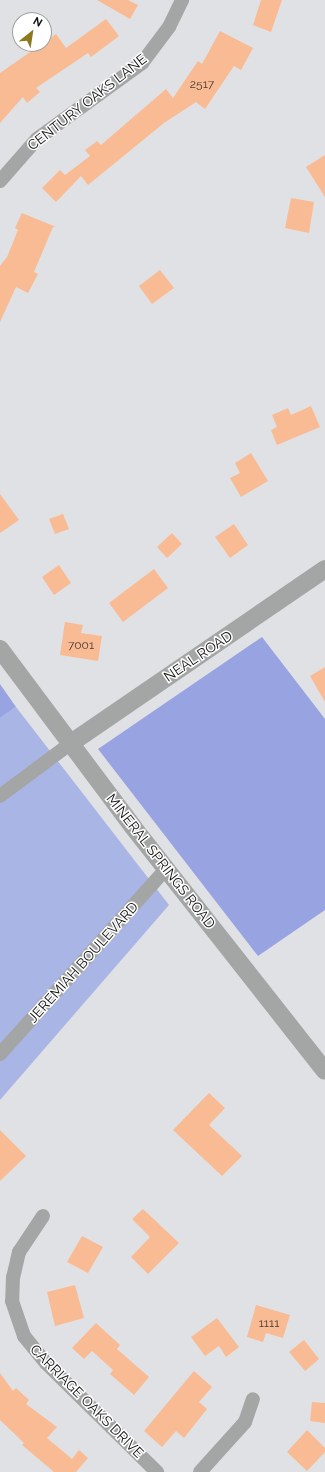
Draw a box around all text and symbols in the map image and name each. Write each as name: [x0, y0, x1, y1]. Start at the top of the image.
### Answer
north arrow: [12, 12, 52, 52]
text: N: [31, 14, 45, 30]
street label: CENTURY OAKS LANE: [24, 50, 150, 154]
house number: 2517: [190, 78, 214, 92]
street label: NEAL ROAD: [160, 627, 236, 685]
house number: 7001: [68, 639, 94, 653]
street label: MINERAL SPRINGS ROAD: [103, 790, 219, 932]
street label: JEREMIAH BOULEVARD: [24, 898, 142, 1026]
house number: 1111: [259, 1317, 279, 1331]
street label: CARRIAGE OAKS DRIVE: [27, 1341, 147, 1461]

